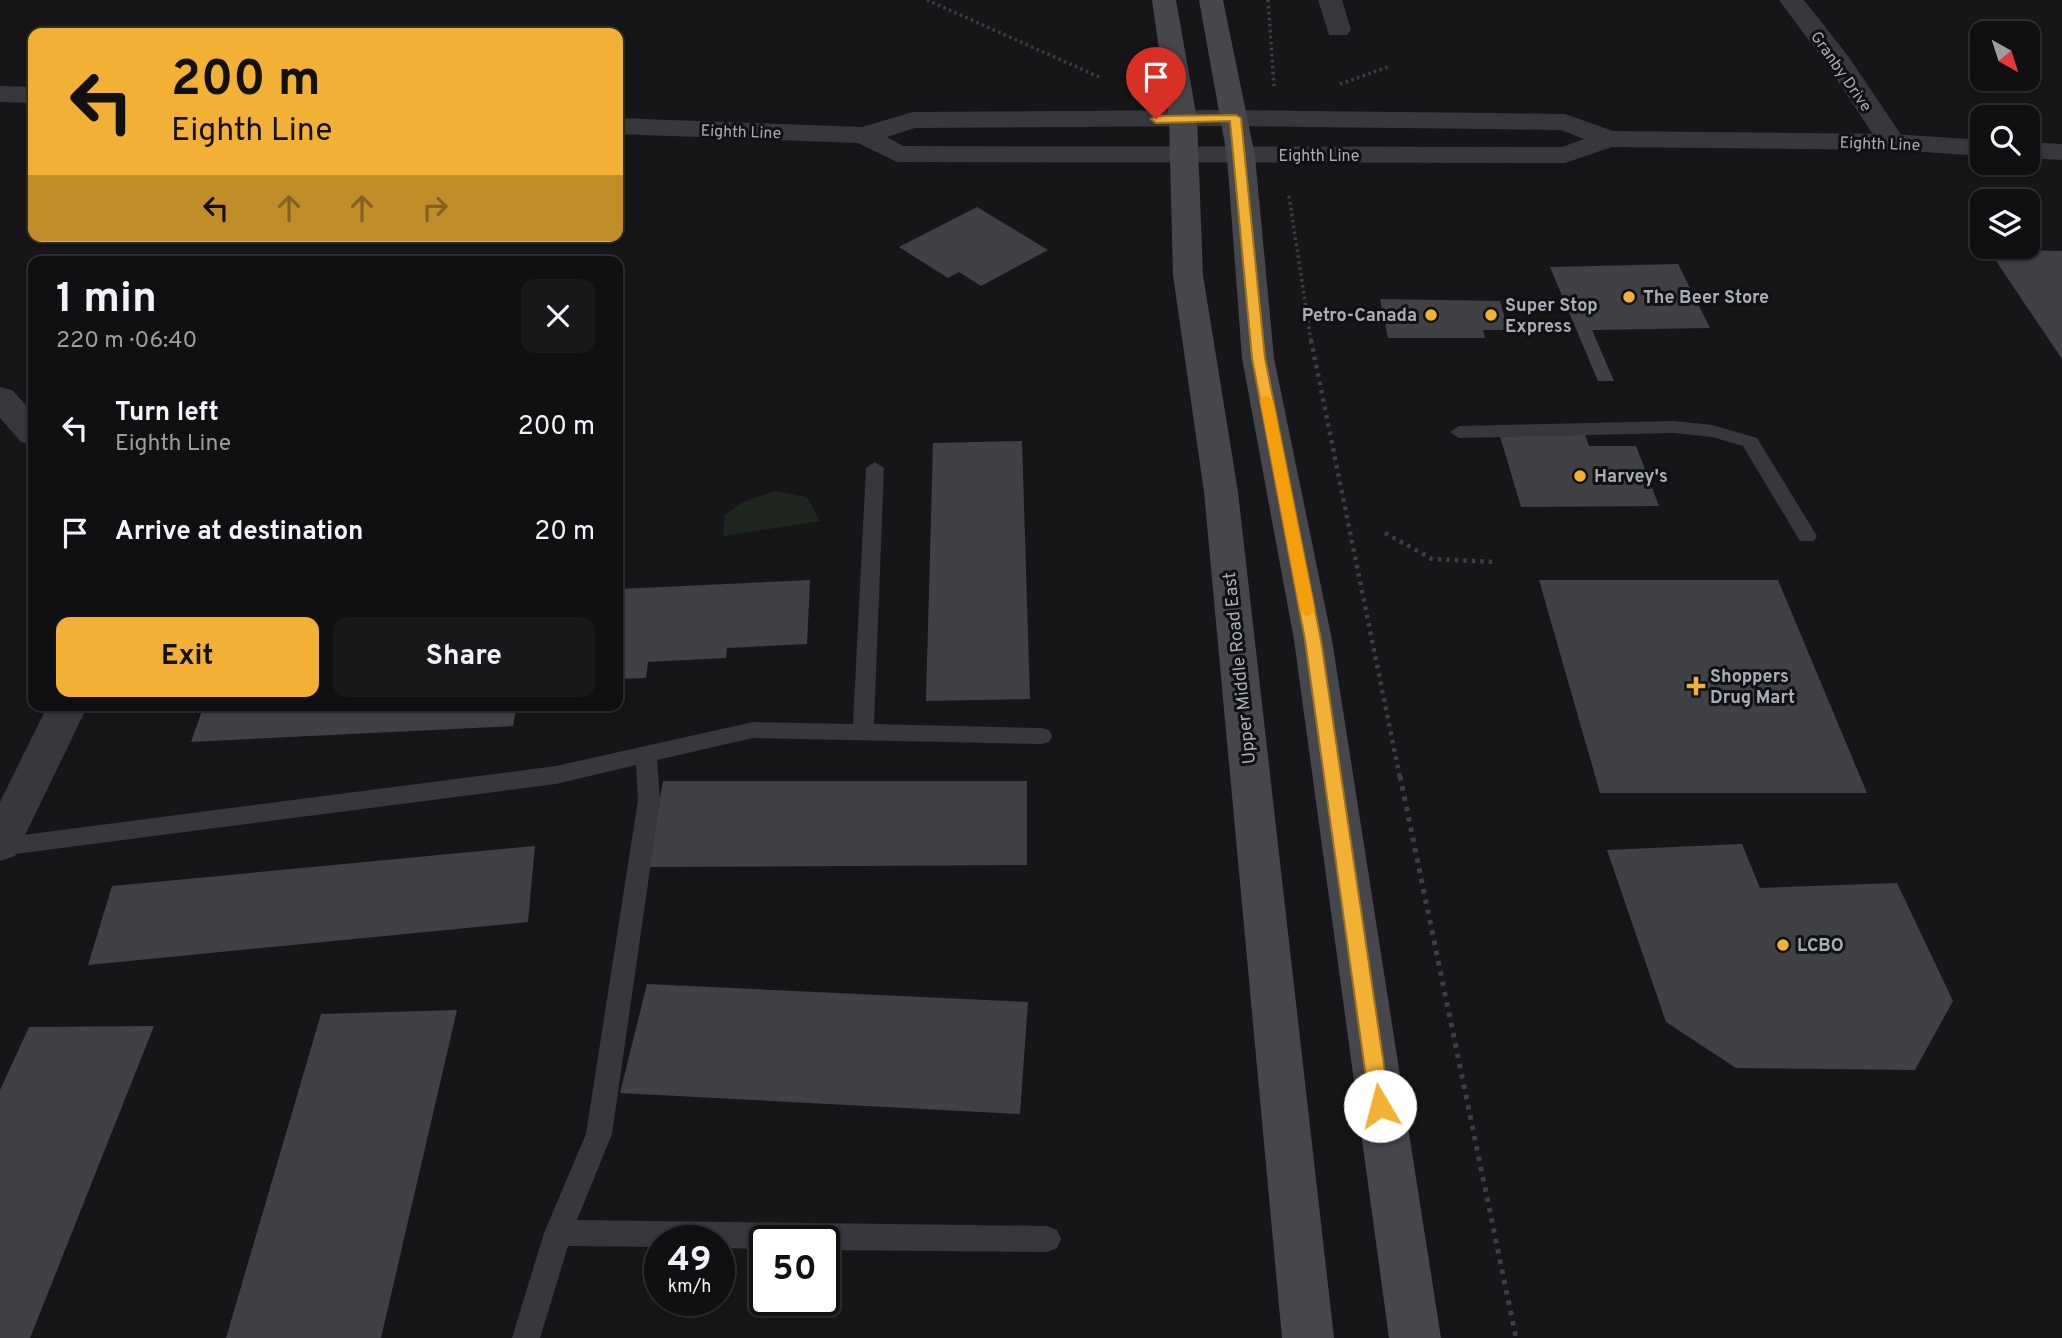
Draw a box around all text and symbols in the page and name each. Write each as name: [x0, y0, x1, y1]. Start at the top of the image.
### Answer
north arrow: [1970, 21, 2040, 91]
map controls: [1970, 21, 2040, 259]
street label: Granby Drive: [1805, 28, 1875, 116]
pin: [1126, 47, 1186, 119]
text: 200 m: [171, 51, 321, 113]
icon: left: [56, 56, 147, 147]
icon: arrive: [1137, 58, 1175, 96]
button: search: [1970, 105, 2040, 175]
text: Eighth Line: [171, 112, 333, 152]
street label: Eighth Line: [700, 122, 782, 144]
street label: Eighth Line: [1839, 134, 1921, 156]
street label: Eighth Line: [1279, 147, 1359, 167]
icon: left: [197, 189, 235, 227]
icon: ahead: [270, 189, 308, 227]
icon: ahead: [343, 189, 381, 227]
icon: right: [416, 189, 454, 227]
button: layers: [1970, 189, 2040, 259]
text: 1 min: [56, 274, 157, 327]
button: close: [521, 279, 595, 353]
place label: The Beer Store: [1643, 287, 1769, 310]
marker: The Beer Store: [1621, 289, 1637, 305]
place label: Super Stop Express: [1505, 295, 1598, 339]
place label: Petro-Canada: [1302, 305, 1417, 328]
marker: Petro-Canada: [1423, 307, 1439, 323]
marker: Super Stop Express: [1483, 307, 1499, 323]
text: 220 m · 06:40: [56, 327, 197, 356]
text: Turn left: [115, 397, 219, 430]
icon: left: [56, 409, 94, 447]
text: 200 m: [518, 411, 595, 444]
text: Eighth Line: [115, 430, 231, 459]
place label: Harvey's: [1594, 466, 1668, 489]
marker: Harvey's: [1572, 468, 1588, 484]
icon: arrive: [56, 514, 94, 552]
text: Arrive at destination: [115, 516, 363, 549]
text: 20 m: [534, 516, 595, 549]
street label: Upper Middle Road East: [1219, 571, 1262, 765]
button: Exit: [56, 617, 319, 697]
button: Share: [333, 617, 595, 697]
place label: Shoppers Drug Mart: [1710, 666, 1795, 710]
marker: Shoppers Drug Mart: [1688, 678, 1704, 694]
place label: LCBO: [1797, 935, 1844, 958]
marker: LCBO: [1775, 937, 1791, 953]
position arrow: [1343, 1069, 1417, 1143]
speed limit sign: 50: [749, 1225, 840, 1316]
text: 49: [667, 1239, 712, 1283]
text: km/h: [668, 1276, 711, 1299]

